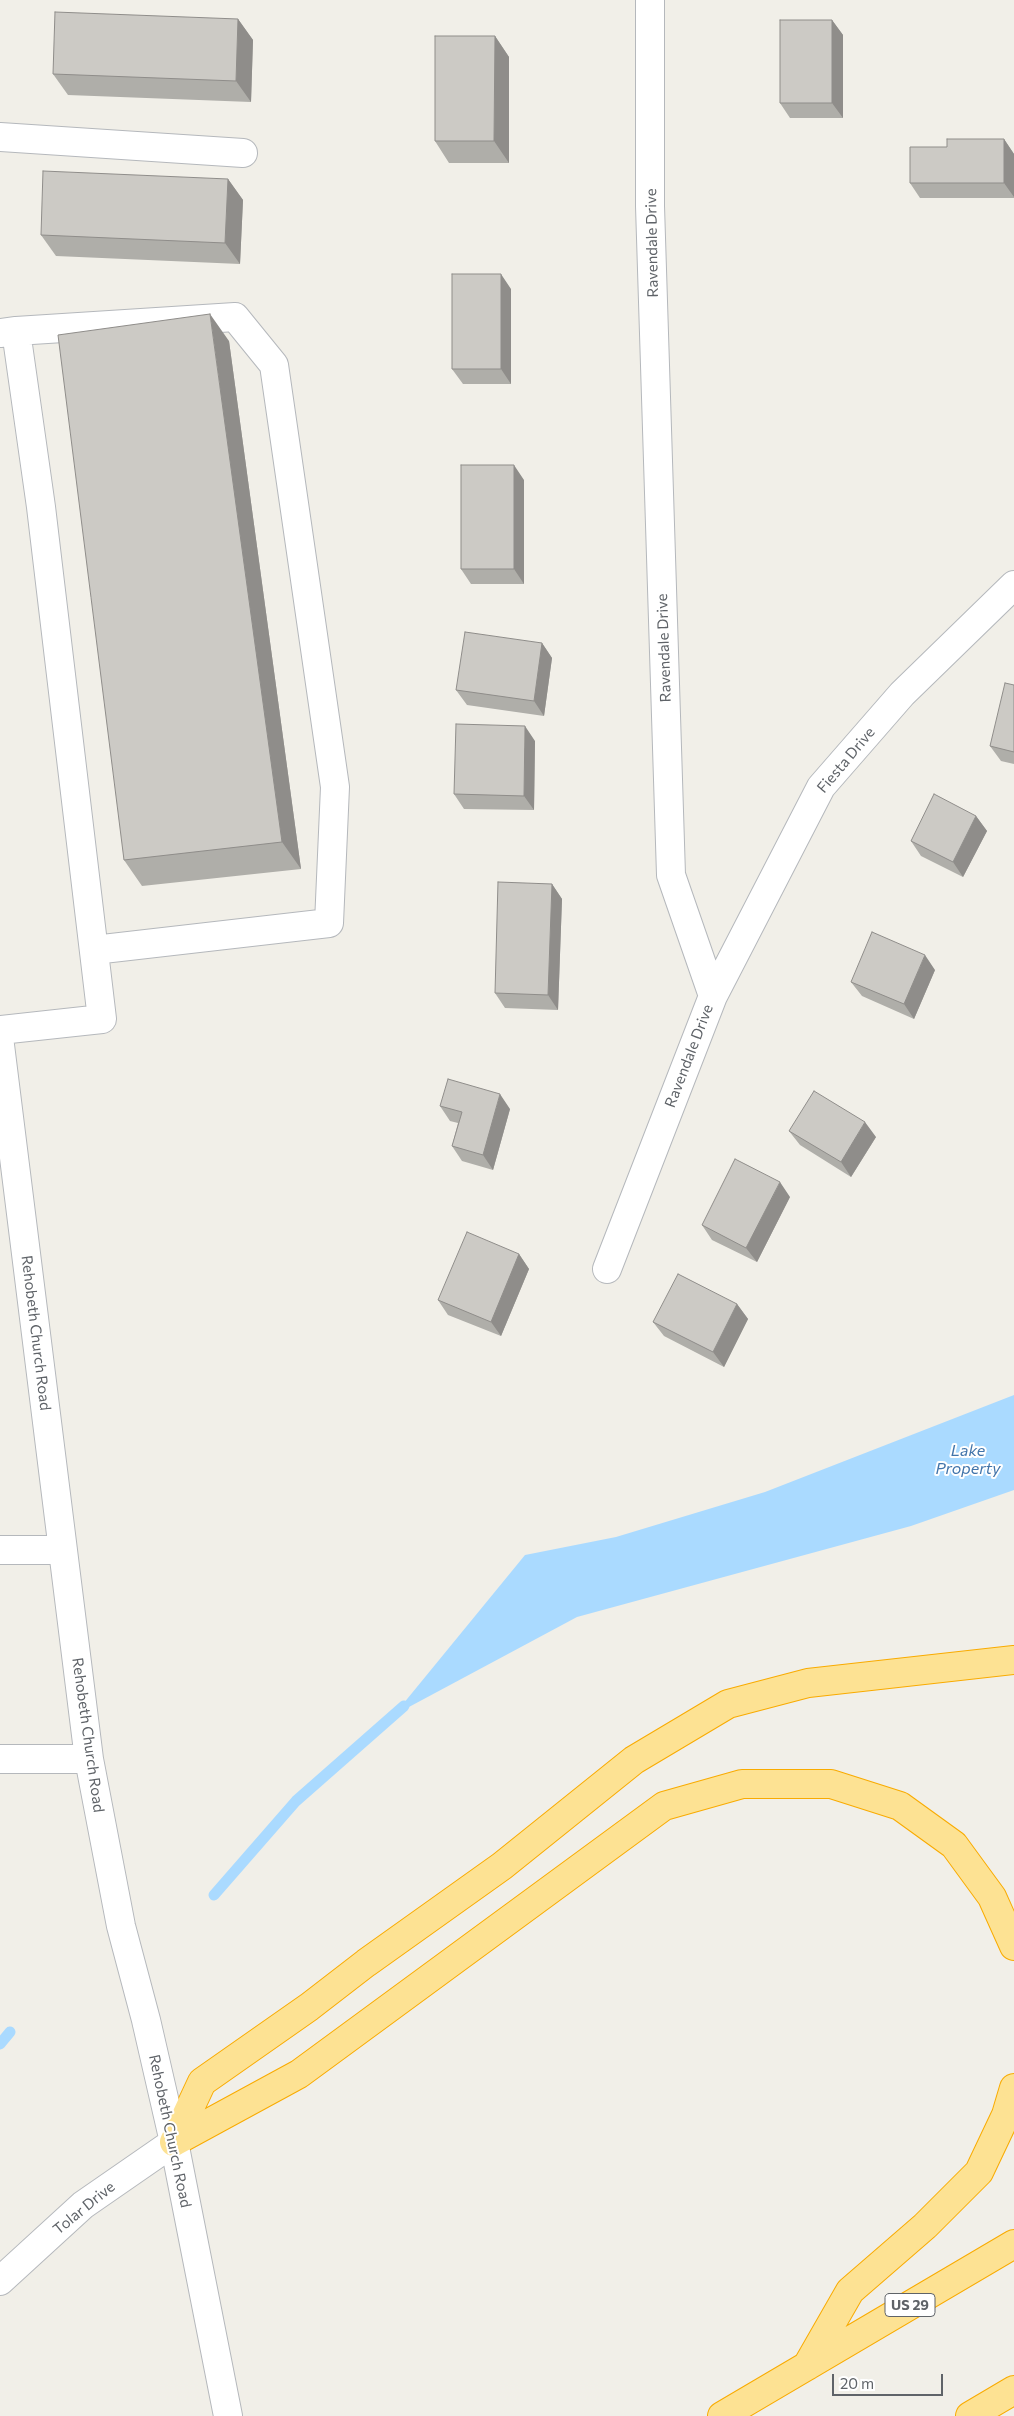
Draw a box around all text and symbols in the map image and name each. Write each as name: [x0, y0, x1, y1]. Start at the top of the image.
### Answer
street label: Ravendale Drive: [642, 188, 662, 298]
street label: Ravendale Drive: [653, 593, 675, 703]
street label: Fiesta Drive: [813, 723, 879, 797]
street label: Ravendale Drive: [661, 1002, 717, 1110]
street label: Rehobeth Church Road: [18, 1254, 54, 1412]
water label: Lake Property: [936, 1441, 1000, 1479]
street label: Rehobeth Church Road: [68, 1656, 108, 1814]
street label: Rehobeth Church Road: [145, 2053, 195, 2209]
street label: Tolar Drive: [50, 2178, 118, 2238]
road number: US 29: [885, 2294, 935, 2316]
scale bar: [834, 2364, 945, 2396]
text: 20 m: [840, 2374, 874, 2392]

